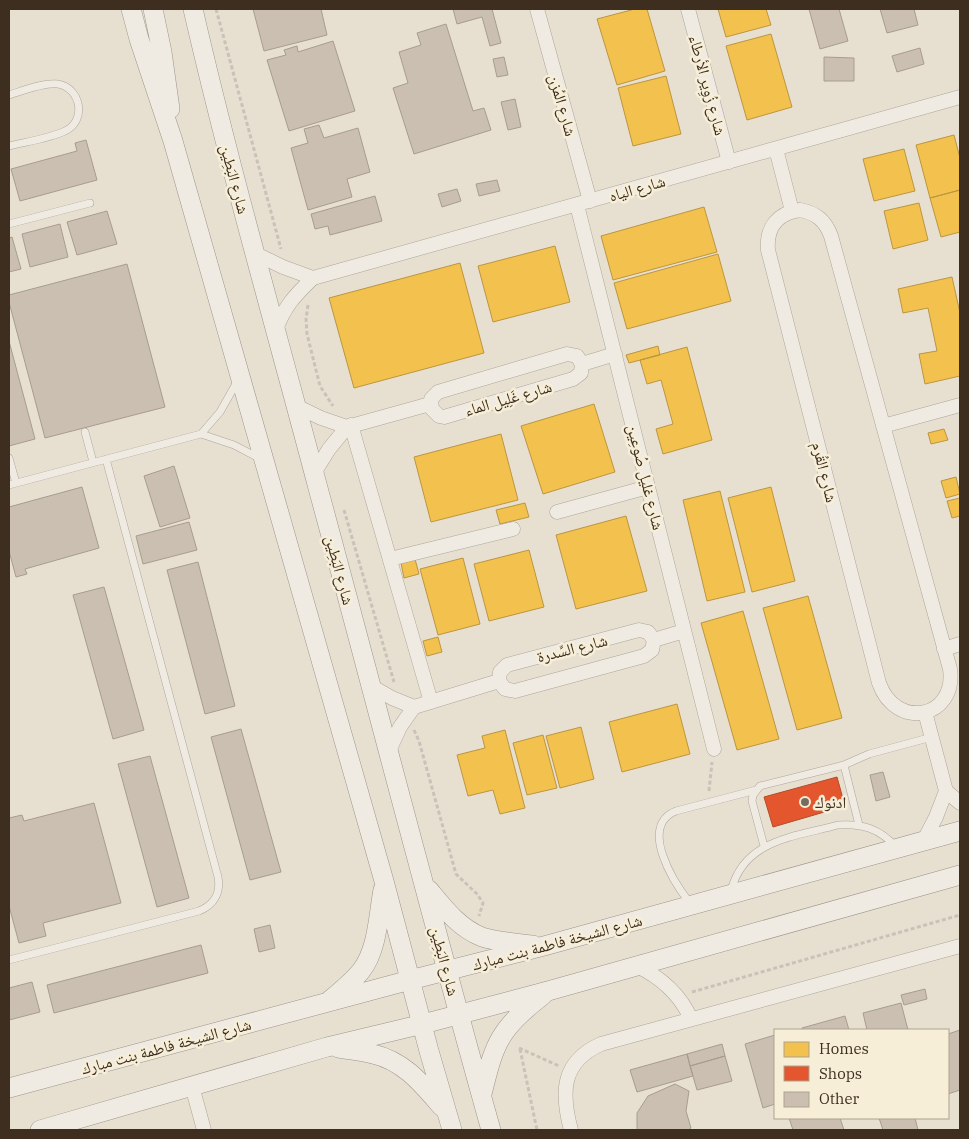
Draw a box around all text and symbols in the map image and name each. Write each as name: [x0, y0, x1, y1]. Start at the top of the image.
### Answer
street label: شارع زُوِير الأرطاء: [683, 33, 731, 138]
street label: شارع المُزن: [544, 72, 581, 139]
street label: شارع البَطِين: [215, 142, 254, 216]
street label: شارع الياه: [607, 170, 668, 207]
street label: شارع غَلِيل الماء: [462, 376, 554, 421]
street label: شارع غليل صُوعِين: [622, 422, 669, 532]
street label: شارع القُرم: [807, 440, 842, 505]
street label: شارع البَطِين: [320, 533, 359, 607]
street label: شارع السِّدرة: [535, 630, 610, 667]
place label: ادنوك: [815, 792, 846, 812]
marker: ادنوك: [799, 796, 811, 808]
street label: شارع الشيخة فاطمة بنت مبارك: [470, 910, 644, 975]
street label: شارع البَطِين: [425, 924, 464, 998]
street label: شارع الشيخة فاطمة بنت مبارك: [79, 1014, 253, 1079]
legend: [774, 1029, 949, 1119]
text: Homes: [819, 1039, 869, 1058]
text: Shops: [819, 1064, 862, 1083]
text: Other: [819, 1089, 859, 1108]

